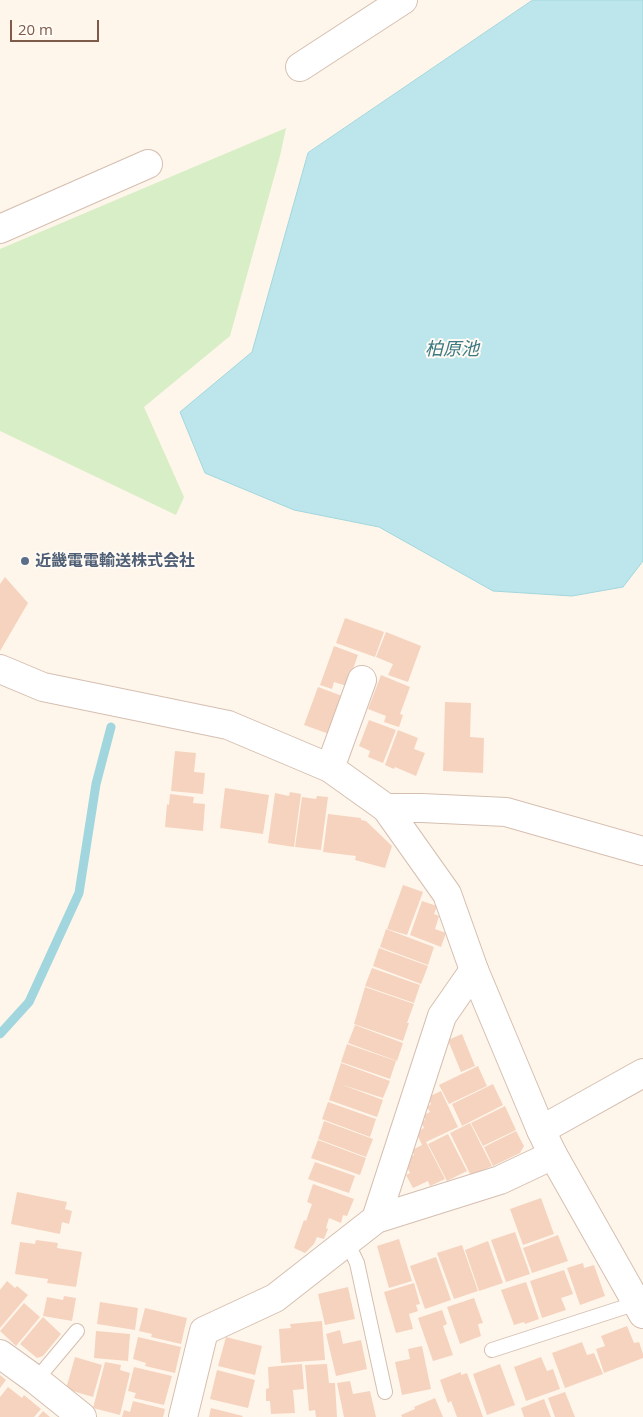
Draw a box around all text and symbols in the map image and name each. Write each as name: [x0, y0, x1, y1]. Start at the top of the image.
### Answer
scale bar: [12, 10, 101, 42]
text: 20 m: [18, 19, 53, 39]
water label: 柏原池: [425, 339, 479, 361]
place label: 近畿電電輸送株式会社: [35, 551, 195, 571]
marker: 近畿電電輸送株式会社: [19, 555, 31, 567]

